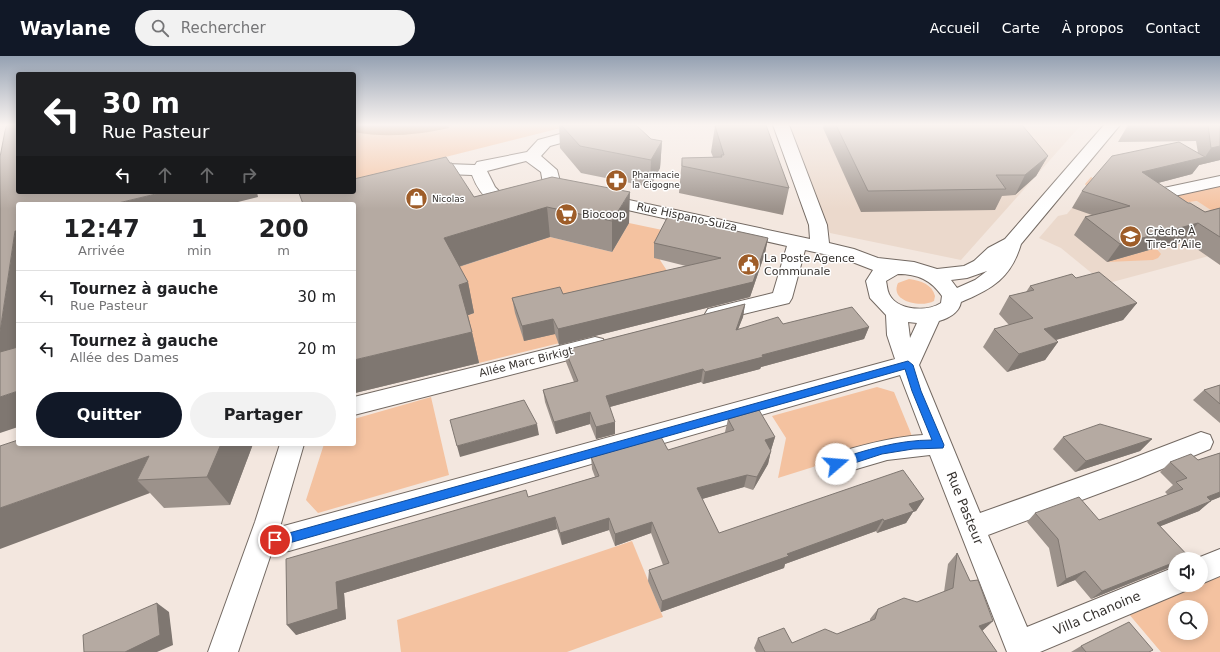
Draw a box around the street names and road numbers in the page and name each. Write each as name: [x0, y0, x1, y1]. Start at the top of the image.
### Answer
street label: Rue Hispano-Suiza: [635, 200, 739, 234]
street label: Allée Marc Birkigt: [478, 344, 575, 380]
street label: Rue Pasteur: [944, 469, 987, 547]
street label: Villa Chanoine: [1051, 588, 1143, 638]

